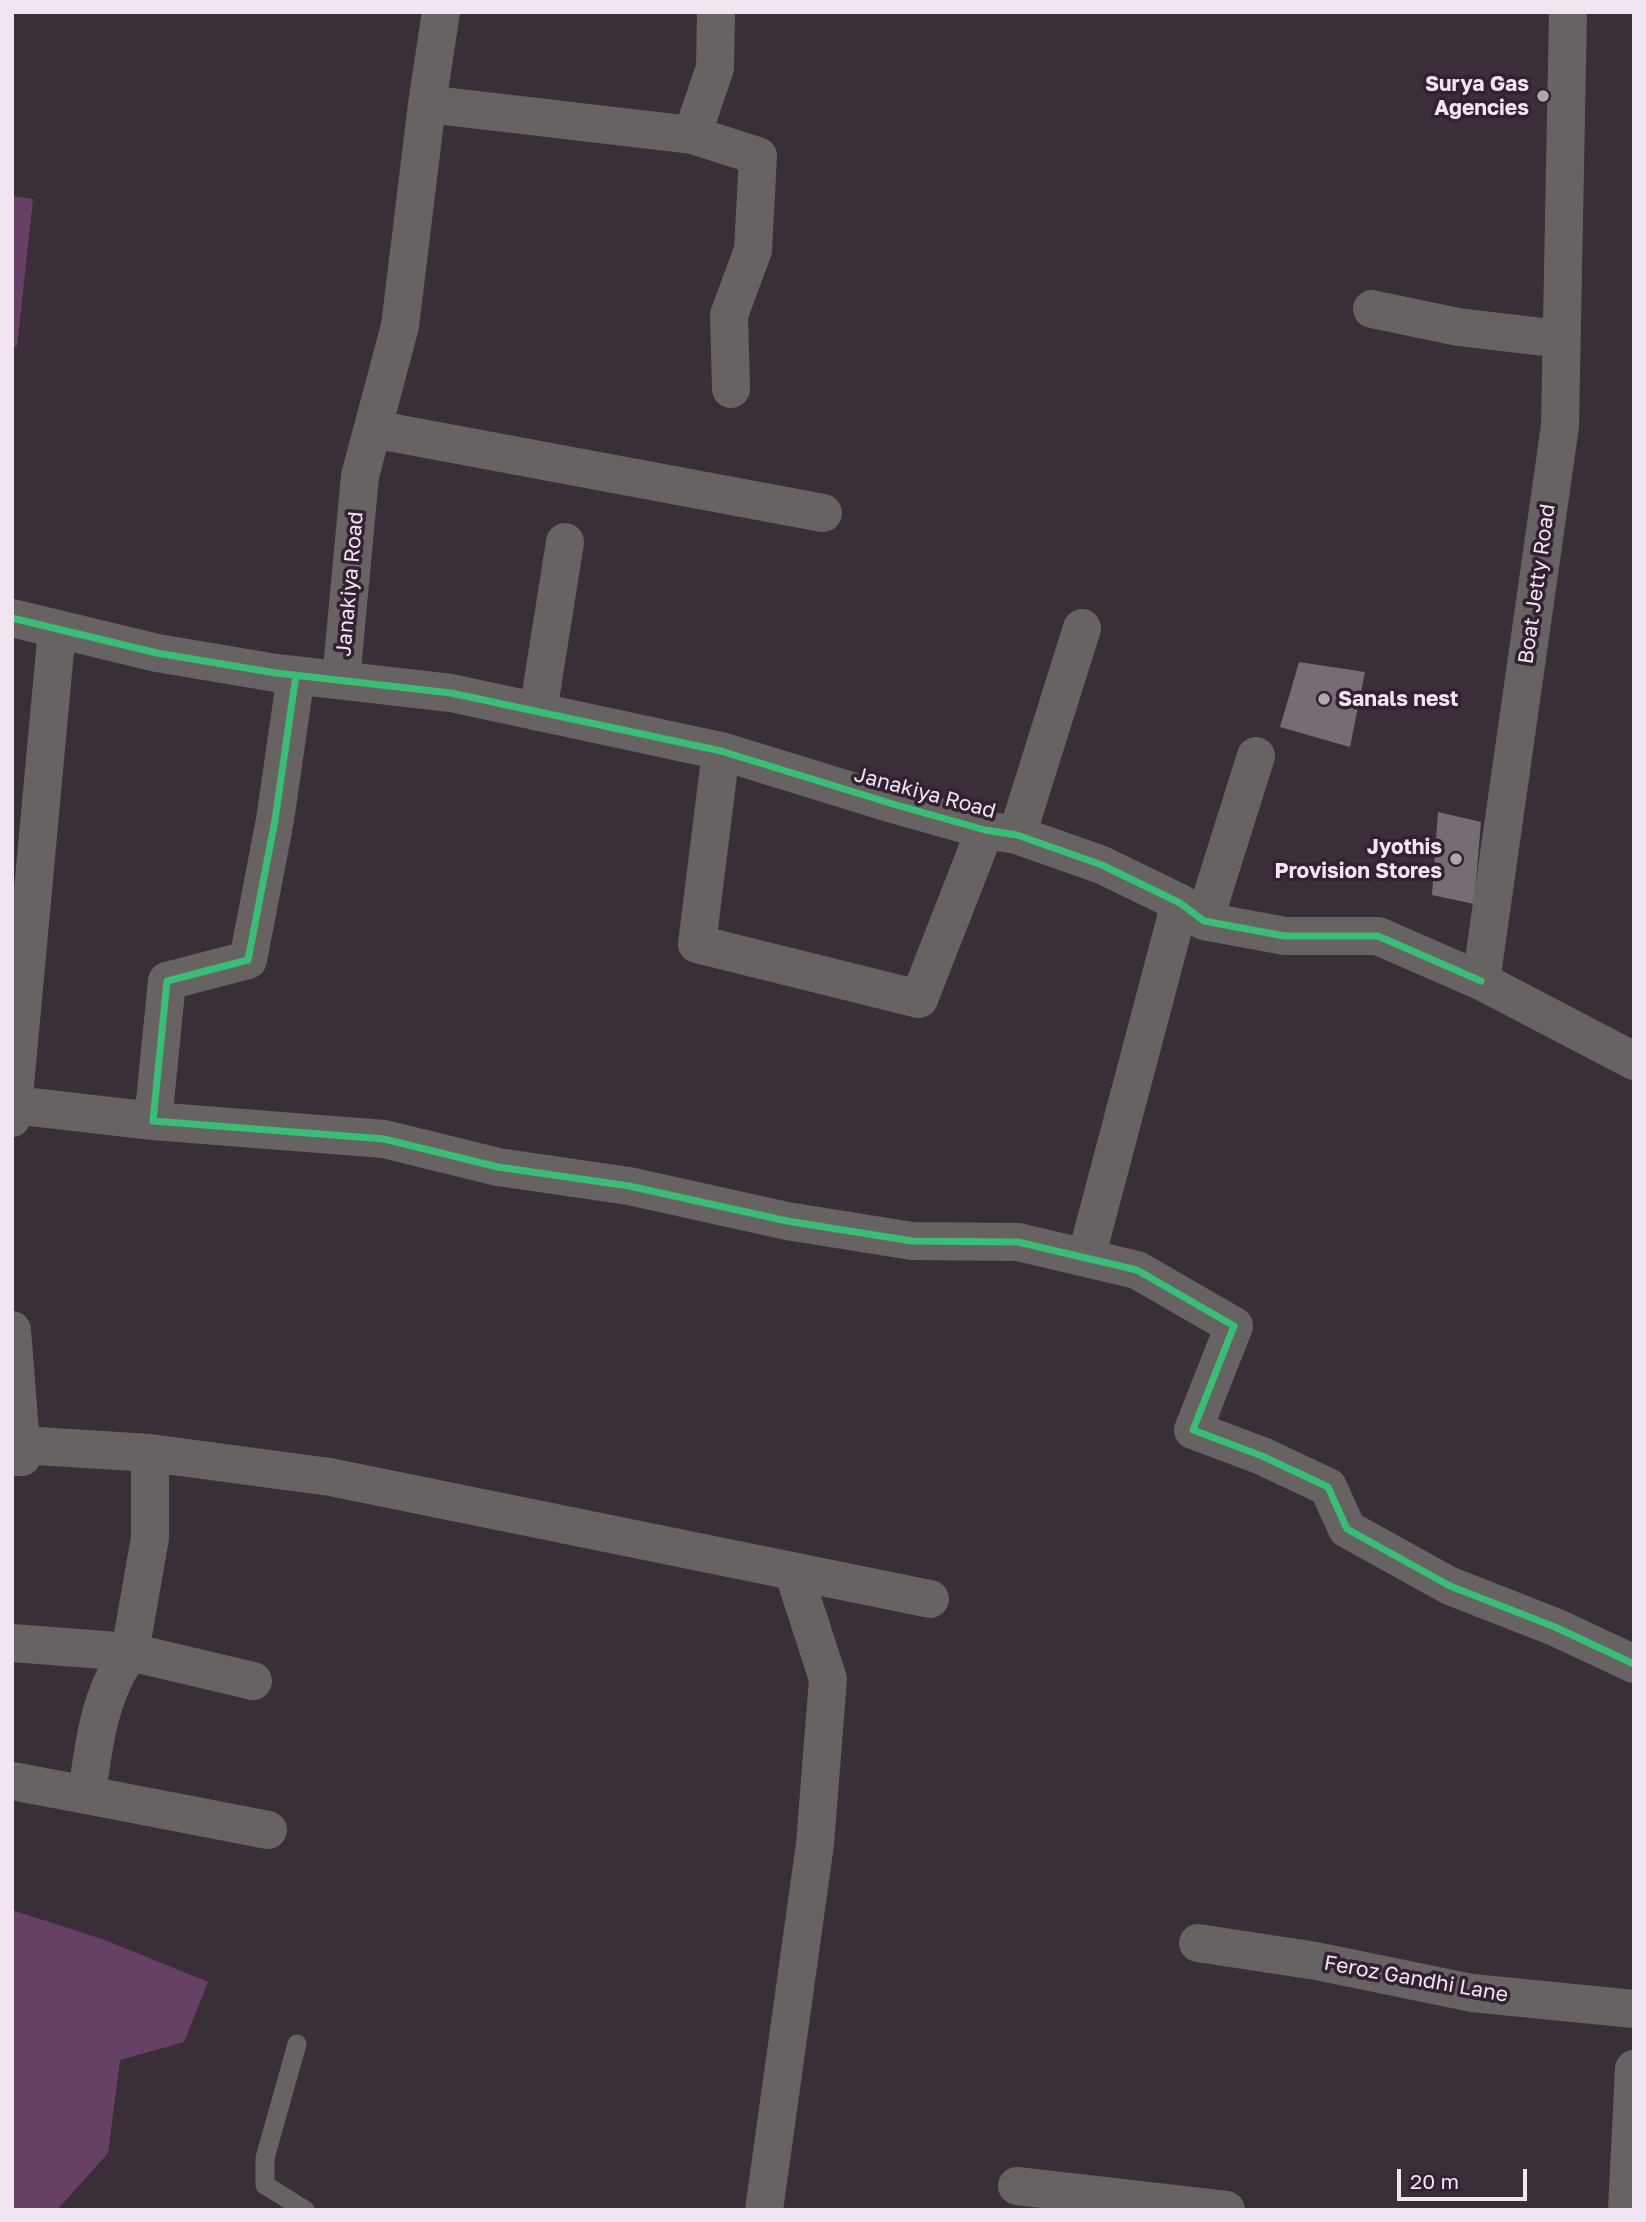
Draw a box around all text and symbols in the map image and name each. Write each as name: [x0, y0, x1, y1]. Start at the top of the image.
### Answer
place label: Surya Gas Agencies: [1425, 71, 1529, 121]
marker: Surya Gas Agencies: [1535, 88, 1551, 104]
street label: Boat Jetty Road: [1513, 502, 1561, 666]
street label: Janakiya Road: [331, 510, 369, 658]
place label: Sanals nest: [1338, 686, 1458, 712]
marker: Sanals nest: [1316, 691, 1332, 707]
street label: Janakiya Road: [851, 762, 999, 824]
place label: Jyothis Provision Stores: [1275, 834, 1442, 884]
marker: Jyothis Provision Stores: [1448, 851, 1464, 867]
street label: Feroz Gandhi Lane: [1322, 1950, 1510, 2008]
scale bar: [1401, 2156, 1530, 2200]
text: 20 m: [1410, 2168, 1459, 2194]

